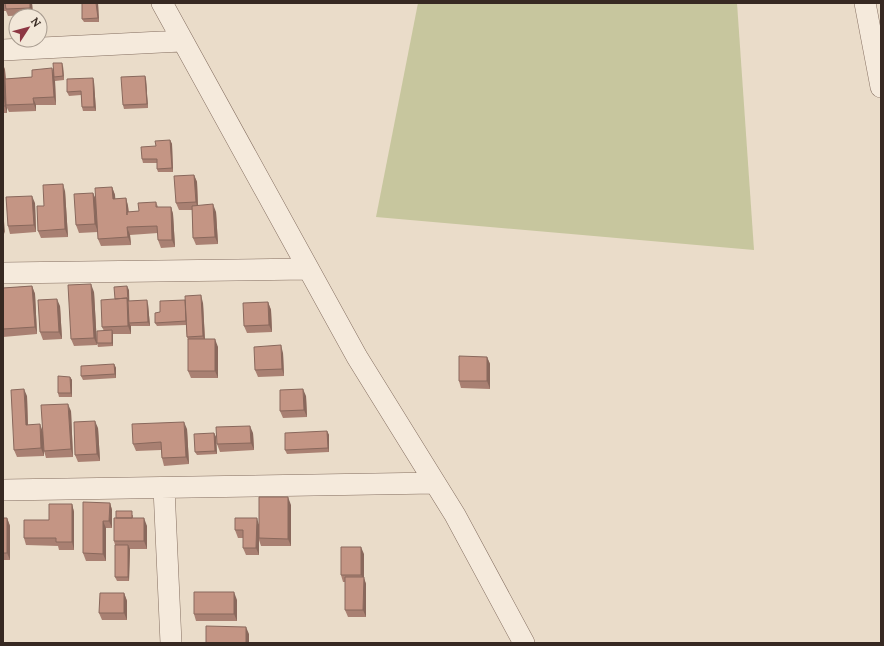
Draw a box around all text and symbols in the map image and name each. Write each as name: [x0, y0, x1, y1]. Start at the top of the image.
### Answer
north arrow: [8, 8, 48, 48]
text: N: [28, 15, 45, 30]

